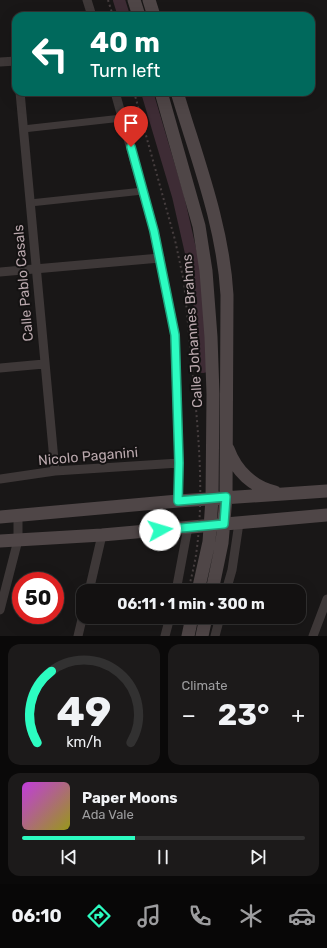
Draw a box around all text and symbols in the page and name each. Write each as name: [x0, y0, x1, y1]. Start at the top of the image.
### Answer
text: 40 m: [90, 26, 160, 59]
icon: left: [24, 28, 76, 80]
text: Turn left: [90, 60, 160, 82]
pin: [114, 106, 148, 147]
icon: arrive: [120, 112, 142, 134]
street label: Calle Pablo Casals: [10, 224, 37, 342]
street label: Calle Johannes Brahms: [179, 254, 206, 408]
street label: Nicolo Paganini: [37, 444, 139, 469]
position arrow: [139, 509, 181, 551]
speed limit sign: 50: [12, 572, 64, 624]
text: 06:11 · 1 min · 300 m: [117, 595, 265, 613]
text: Climate: [182, 678, 228, 693]
text: 49: [56, 686, 111, 735]
text: 23°: [218, 697, 269, 733]
text: −: [182, 702, 196, 729]
text: +: [291, 702, 305, 729]
text: km/h: [66, 733, 102, 750]
text: Paper Moons: [82, 789, 178, 807]
text: Ada Vale: [82, 807, 134, 822]
icon: previous: [58, 846, 80, 868]
icon: pause: [152, 846, 174, 868]
icon: next: [247, 846, 269, 868]
icon: directions: [85, 902, 113, 930]
icon: music: [135, 902, 163, 930]
icon: phone: [186, 902, 214, 930]
icon: climate: [237, 902, 265, 930]
icon: car: [288, 902, 316, 930]
text: 06:10: [11, 905, 62, 927]

